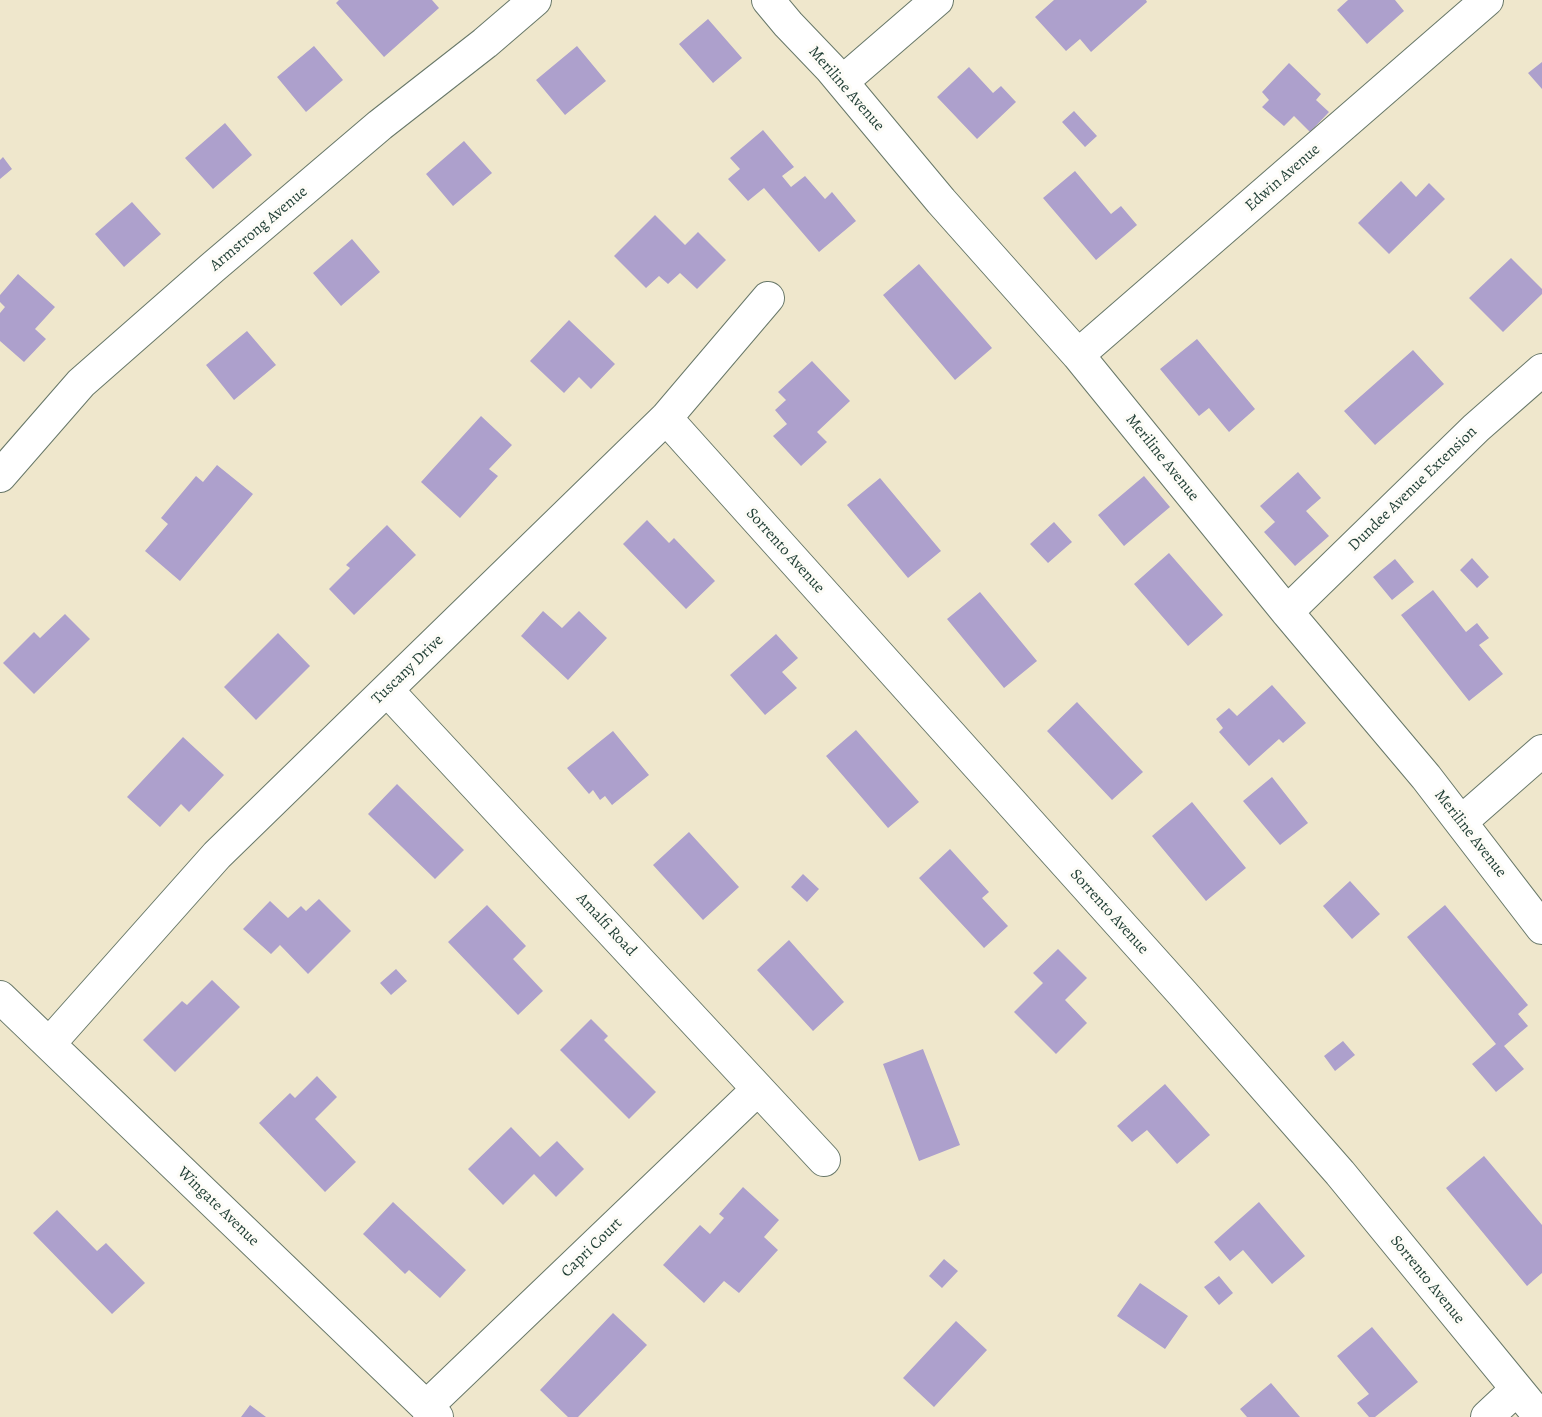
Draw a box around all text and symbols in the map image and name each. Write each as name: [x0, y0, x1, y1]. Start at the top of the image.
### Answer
street label: Meriline Avenue: [804, 43, 888, 135]
street label: Edwin Avenue: [1242, 140, 1324, 216]
street label: Armstrong Avenue: [206, 183, 312, 275]
street label: Meriline Avenue: [1121, 411, 1203, 505]
street label: Dundee Avenue Extension: [1345, 423, 1481, 555]
street label: Sorrento Avenue: [742, 504, 828, 598]
street label: Tuscany Drive: [368, 631, 448, 709]
street label: Meriline Avenue: [1430, 786, 1510, 882]
street label: Sorrento Avenue: [1066, 865, 1152, 959]
street label: Amalfi Road: [572, 889, 640, 961]
street label: Wingate Avenue: [173, 1163, 263, 1251]
street label: Capri Court: [557, 1214, 627, 1282]
street label: Sorrento Avenue: [1385, 1232, 1469, 1328]

